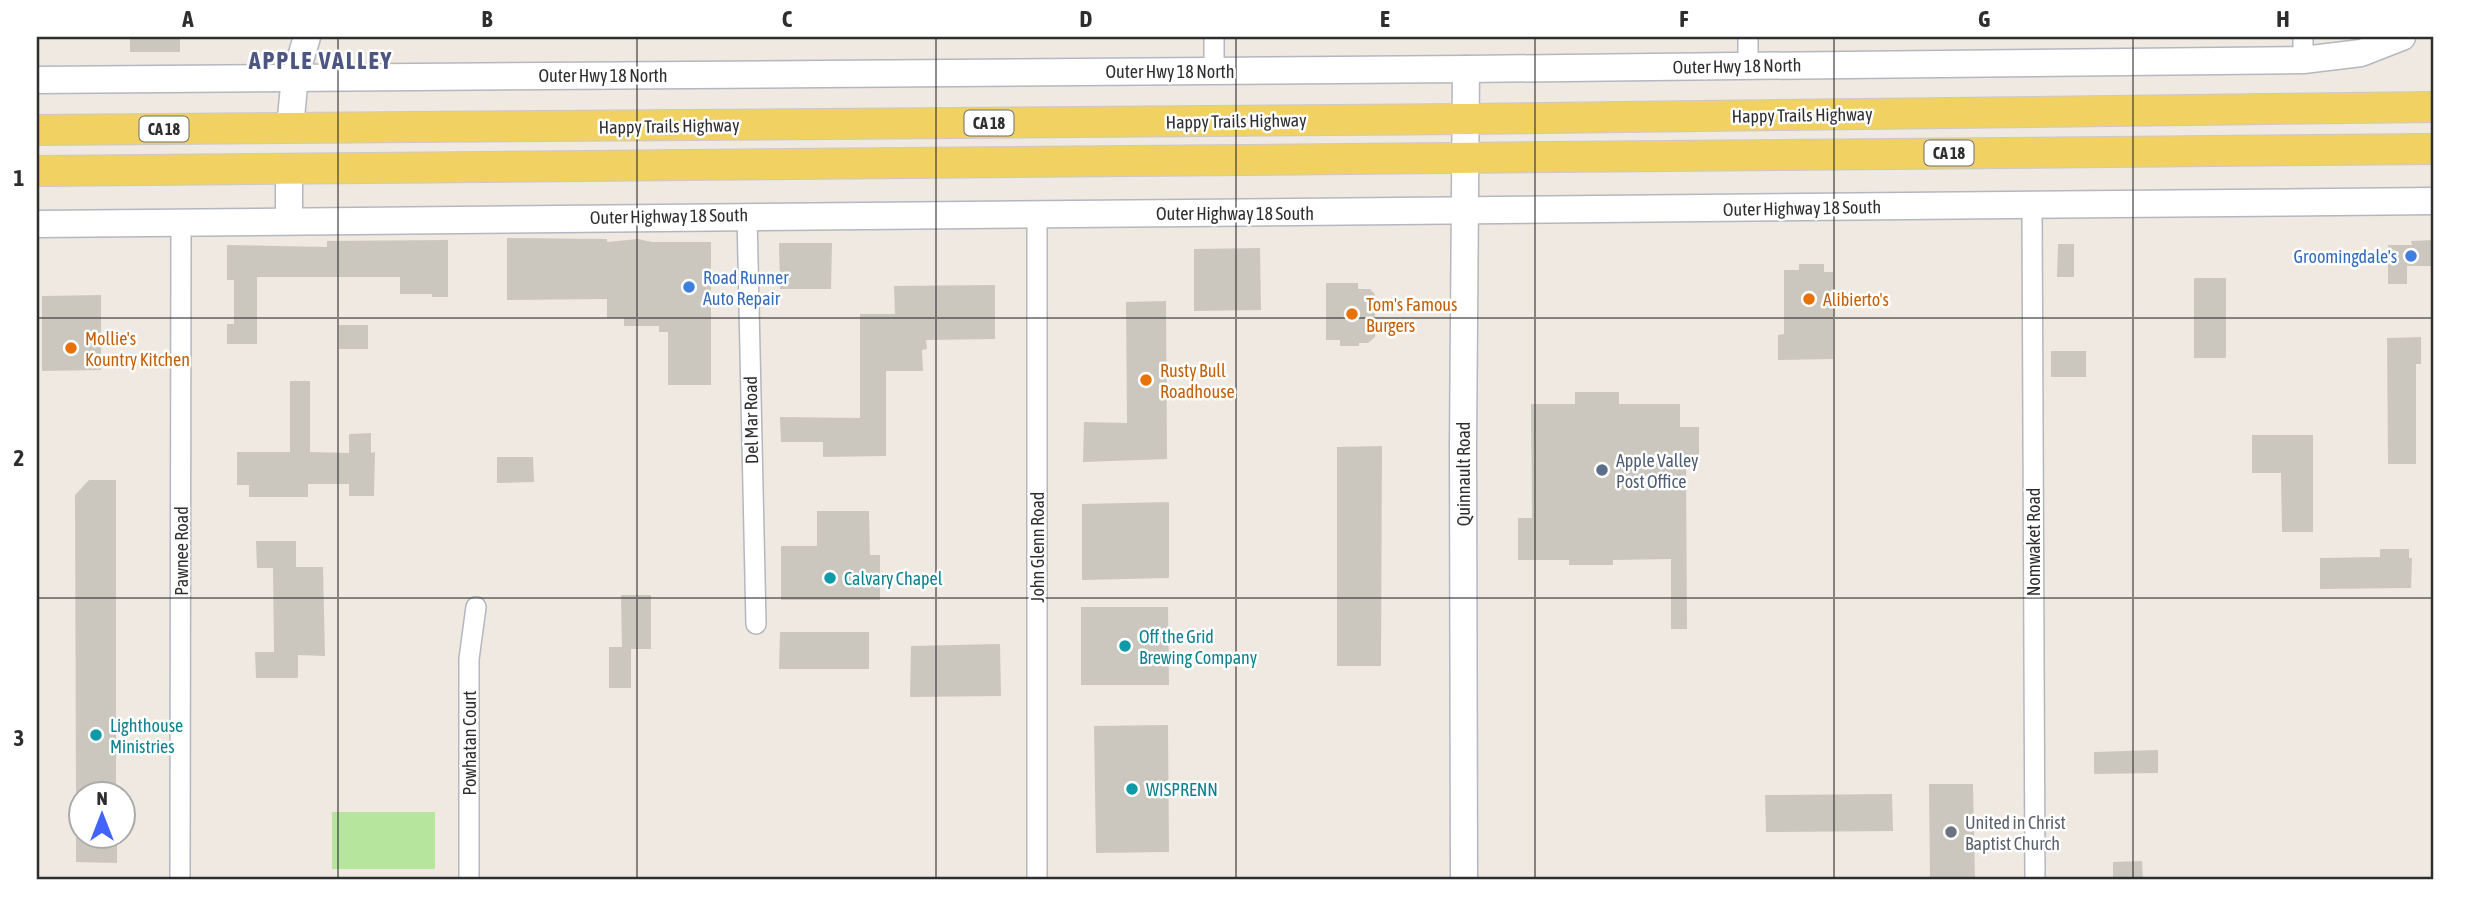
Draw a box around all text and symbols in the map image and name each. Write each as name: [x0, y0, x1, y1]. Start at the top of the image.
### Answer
text: A: [181, 6, 194, 32]
text: B: [482, 6, 493, 32]
text: C: [782, 6, 793, 32]
text: D: [1080, 6, 1093, 32]
text: E: [1380, 6, 1390, 32]
text: F: [1679, 6, 1689, 32]
text: G: [1978, 6, 1990, 32]
text: H: [2276, 6, 2290, 32]
district label: APPLE VALLEY: [248, 47, 393, 74]
street label: Outer Hwy 18 North: [1672, 54, 1802, 78]
street label: Outer Hwy 18 North: [1106, 61, 1234, 82]
street label: Outer Hwy 18 North: [539, 65, 667, 86]
street label: Happy Trails Highway: [1731, 103, 1873, 127]
street label: Happy Trails Highway: [1165, 109, 1307, 133]
road number: CA 18: [964, 111, 1014, 136]
street label: Happy Trails Highway: [598, 114, 740, 138]
road number: CA 18: [140, 116, 188, 141]
road number: CA 18: [1924, 140, 1974, 166]
text: 1: [14, 165, 25, 191]
street label: Outer Highway 18 South: [1723, 196, 1881, 220]
street label: Outer Highway 18 South: [1156, 203, 1314, 224]
street label: Outer Highway 18 South: [590, 204, 748, 228]
place label: Groomingdale's: [2294, 246, 2397, 267]
marker: Groomingdale's: [2403, 248, 2419, 264]
place label: Road Runner Auto Repair: [703, 267, 789, 309]
marker: Road Runner Auto Repair: [681, 279, 697, 295]
place label: Alibierto's: [1823, 289, 1889, 310]
marker: Alibierto's: [1801, 291, 1817, 307]
place label: Tom's Famous Burgers: [1366, 294, 1457, 336]
marker: Tom's Famous Burgers: [1344, 306, 1360, 322]
place label: Mollie's Kountry Kitchen: [85, 328, 190, 370]
marker: Mollie's Kountry Kitchen: [63, 340, 79, 356]
place label: Rusty Bull Roadhouse: [1160, 360, 1235, 402]
marker: Rusty Bull Roadhouse: [1138, 372, 1154, 388]
street label: Del Mar Road: [740, 376, 762, 464]
street label: Quinnault Road: [1453, 422, 1474, 526]
text: 2: [14, 445, 24, 471]
place label: Apple Valley Post Office: [1616, 450, 1699, 492]
marker: Apple Valley Post Office: [1594, 462, 1610, 478]
street label: Nomwaket Road: [2023, 488, 2044, 596]
street label: John Glenn Road: [1027, 492, 1048, 602]
street label: Pawnee Road: [171, 506, 192, 596]
place label: Calvary Chapel: [844, 568, 943, 589]
marker: Calvary Chapel: [822, 570, 838, 586]
place label: Off the Grid Brewing Company: [1139, 626, 1257, 668]
marker: Off the Grid Brewing Company: [1117, 638, 1133, 654]
street label: Powhatan Court: [459, 690, 480, 796]
place label: Lighthouse Ministries: [110, 715, 183, 757]
text: 3: [14, 725, 24, 751]
marker: Lighthouse Ministries: [88, 727, 104, 743]
place label: WISPRENN: [1146, 779, 1218, 800]
north arrow: [66, 780, 136, 850]
marker: WISPRENN: [1124, 781, 1140, 797]
text: N: [96, 787, 108, 809]
place label: United in Christ Baptist Church: [1965, 812, 2066, 854]
marker: United in Christ Baptist Church: [1943, 824, 1959, 840]

